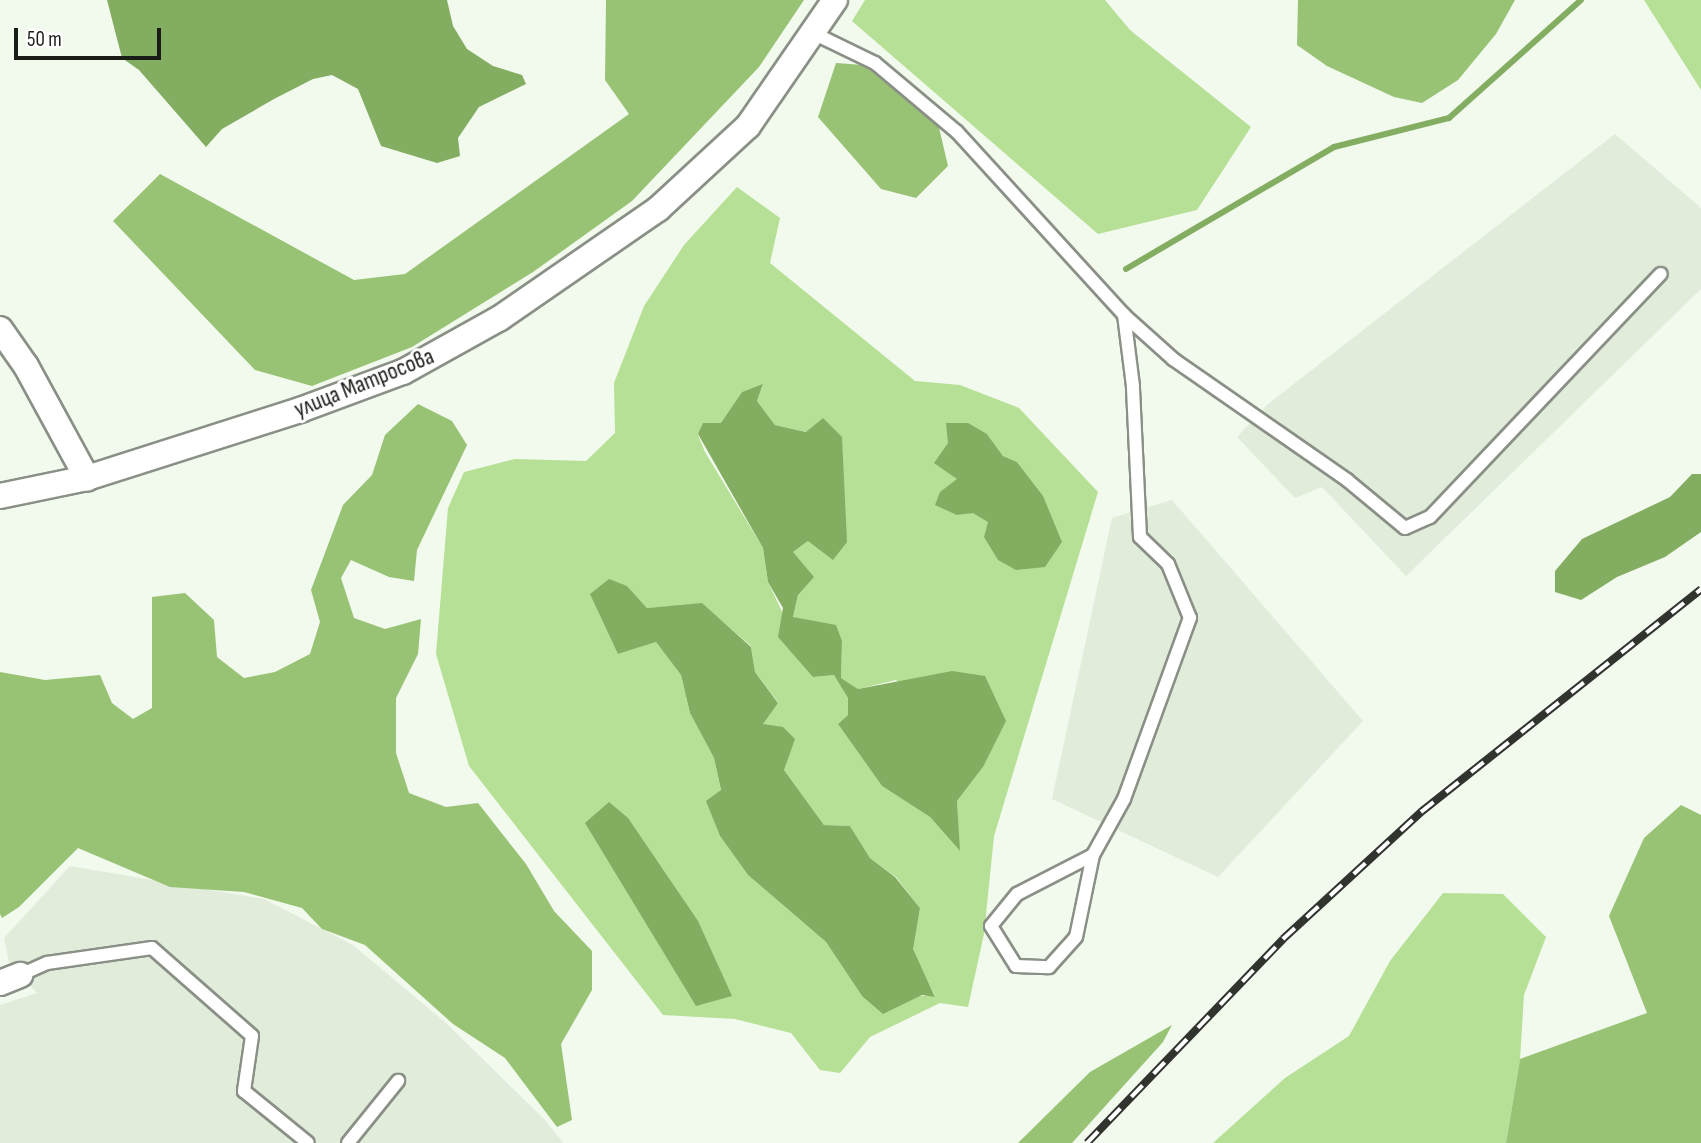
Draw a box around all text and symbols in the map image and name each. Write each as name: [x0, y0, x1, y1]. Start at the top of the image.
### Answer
scale bar: [18, 14, 164, 58]
text: 50 m: [27, 27, 62, 52]
street label: улица Матросова: [290, 342, 438, 424]

